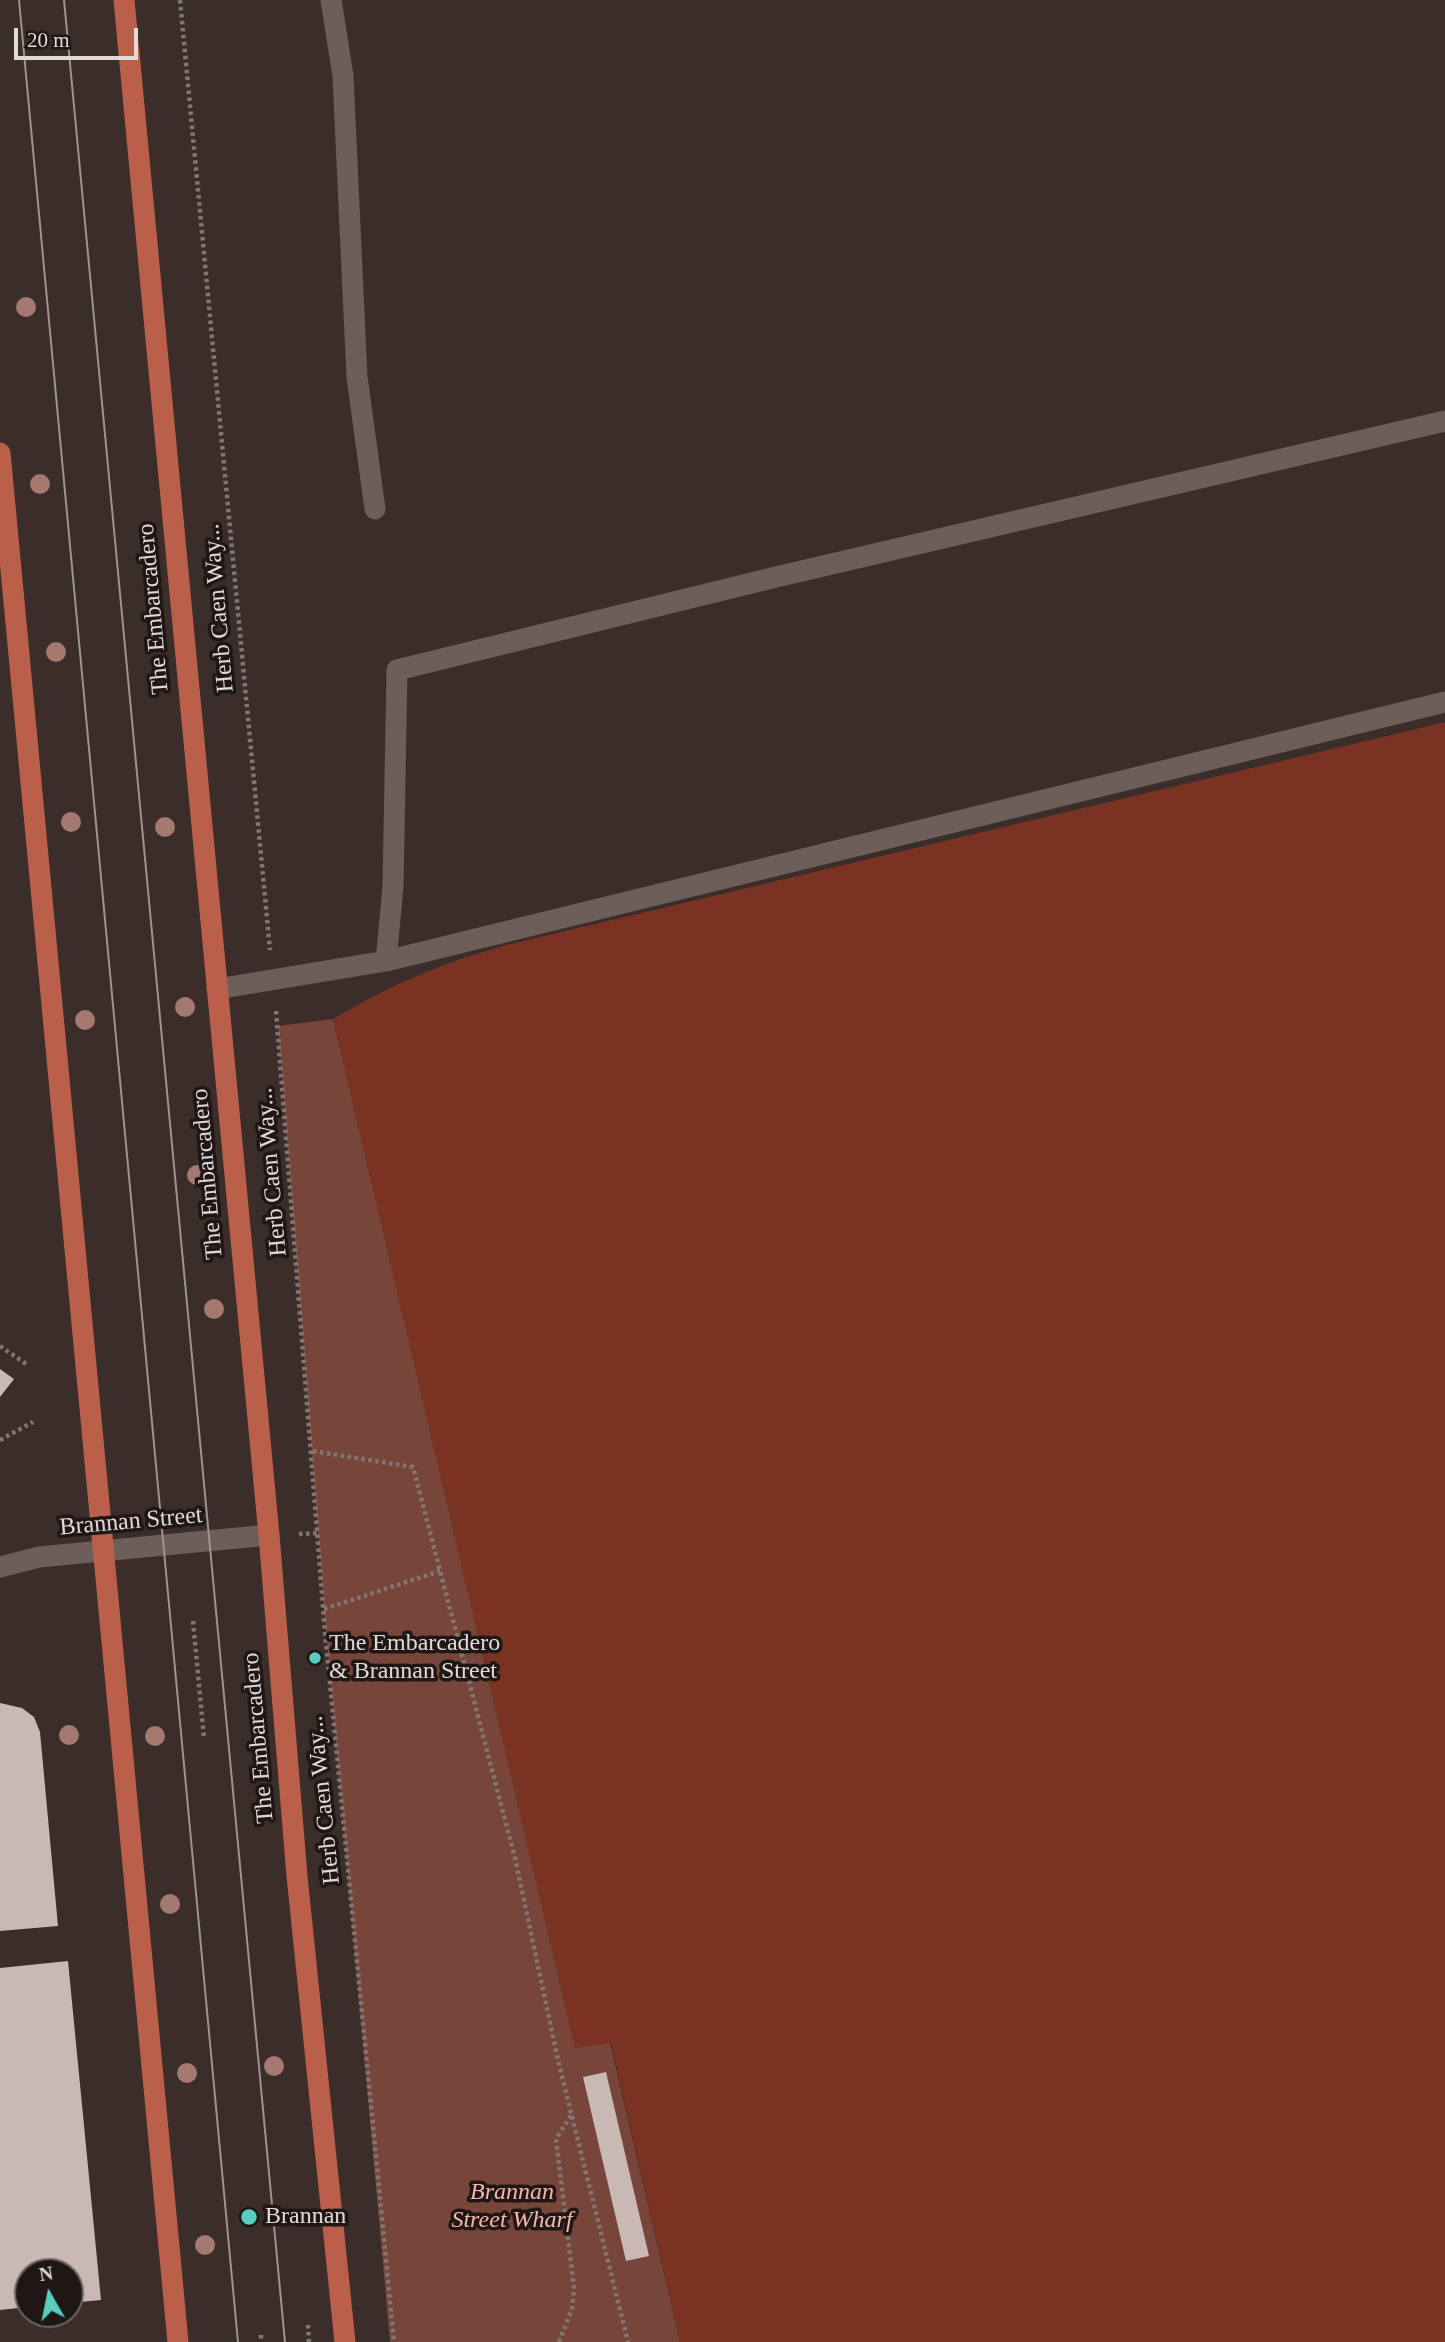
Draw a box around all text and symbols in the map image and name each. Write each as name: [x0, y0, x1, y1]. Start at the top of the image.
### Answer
scale bar: [18, 14, 142, 58]
text: 20 m: [27, 28, 70, 52]
street label: The Embarcadero: [132, 522, 176, 696]
street label: Herb Caen Way...: [197, 523, 241, 693]
street label: The Embarcadero: [186, 1087, 230, 1261]
street label: Herb Caen Way...: [250, 1087, 294, 1257]
street label: Brannan Street: [58, 1501, 204, 1543]
place label: The Embarcadero & Brannan Street: [329, 1630, 500, 1686]
marker: The Embarcadero & Brannan Street: [307, 1650, 323, 1666]
street label: The Embarcadero: [237, 1651, 281, 1825]
street label: Herb Caen Way...: [301, 1714, 347, 1886]
park label: Brannan Street Wharf: [451, 2179, 573, 2235]
place label: Brannan: [265, 2203, 346, 2231]
marker: Brannan: [239, 2207, 259, 2227]
north arrow: [14, 2258, 84, 2328]
text: N: [38, 2262, 54, 2285]

